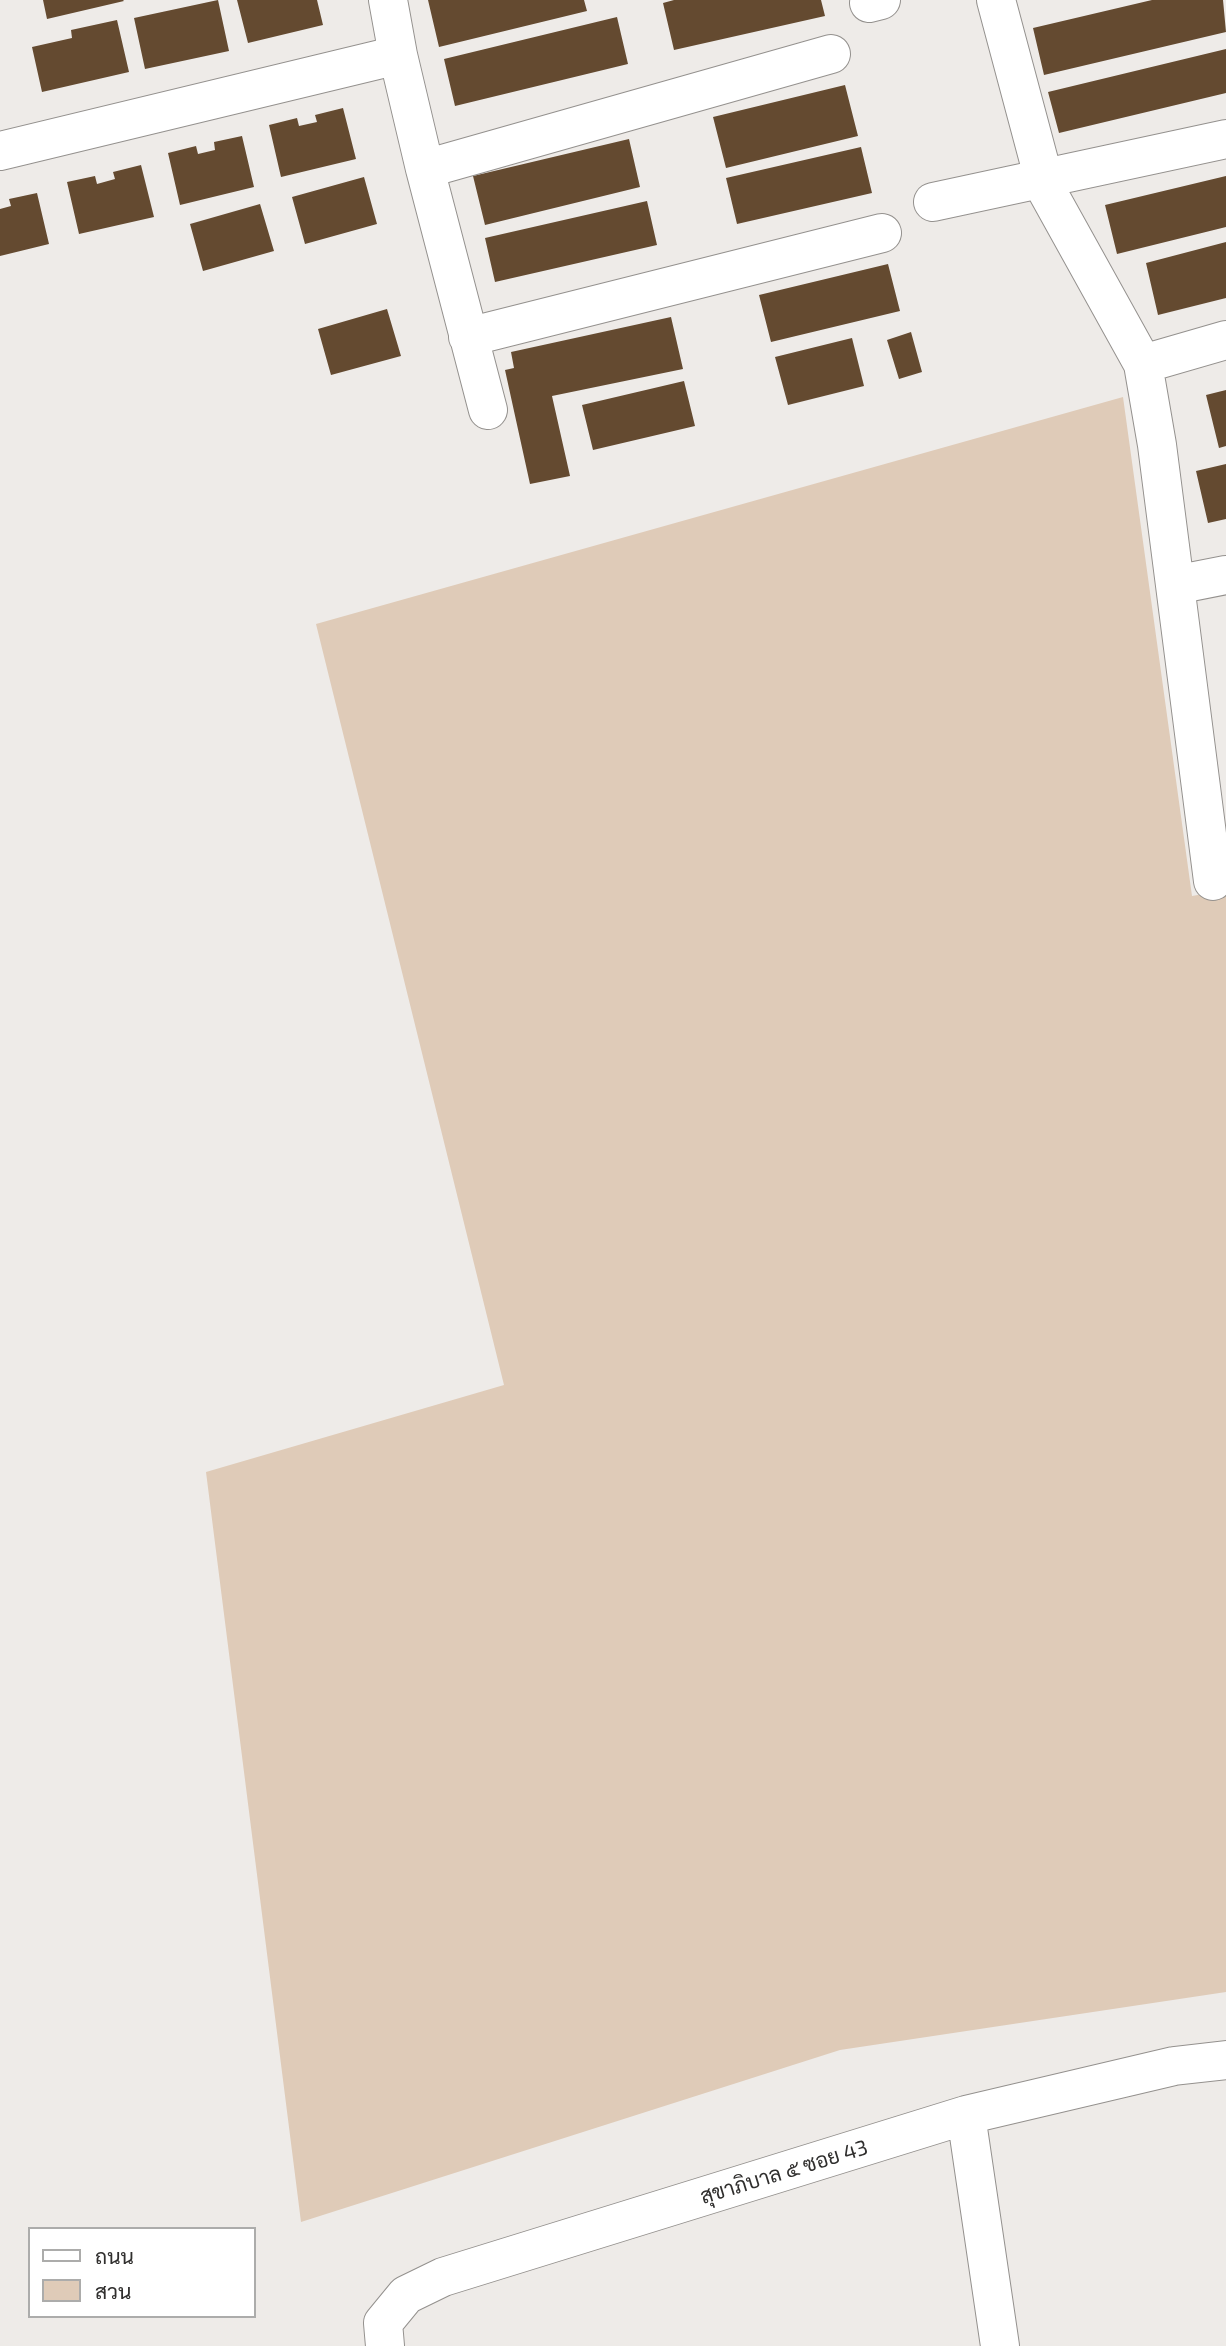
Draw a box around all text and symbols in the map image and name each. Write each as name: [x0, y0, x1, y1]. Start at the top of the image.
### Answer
street label: สุขาภิบาล ๕ ซอย 43: [697, 2135, 871, 2209]
legend: [28, 2227, 256, 2318]
text: ถนน: [95, 2243, 134, 2268]
text: สวน: [95, 2278, 131, 2303]

